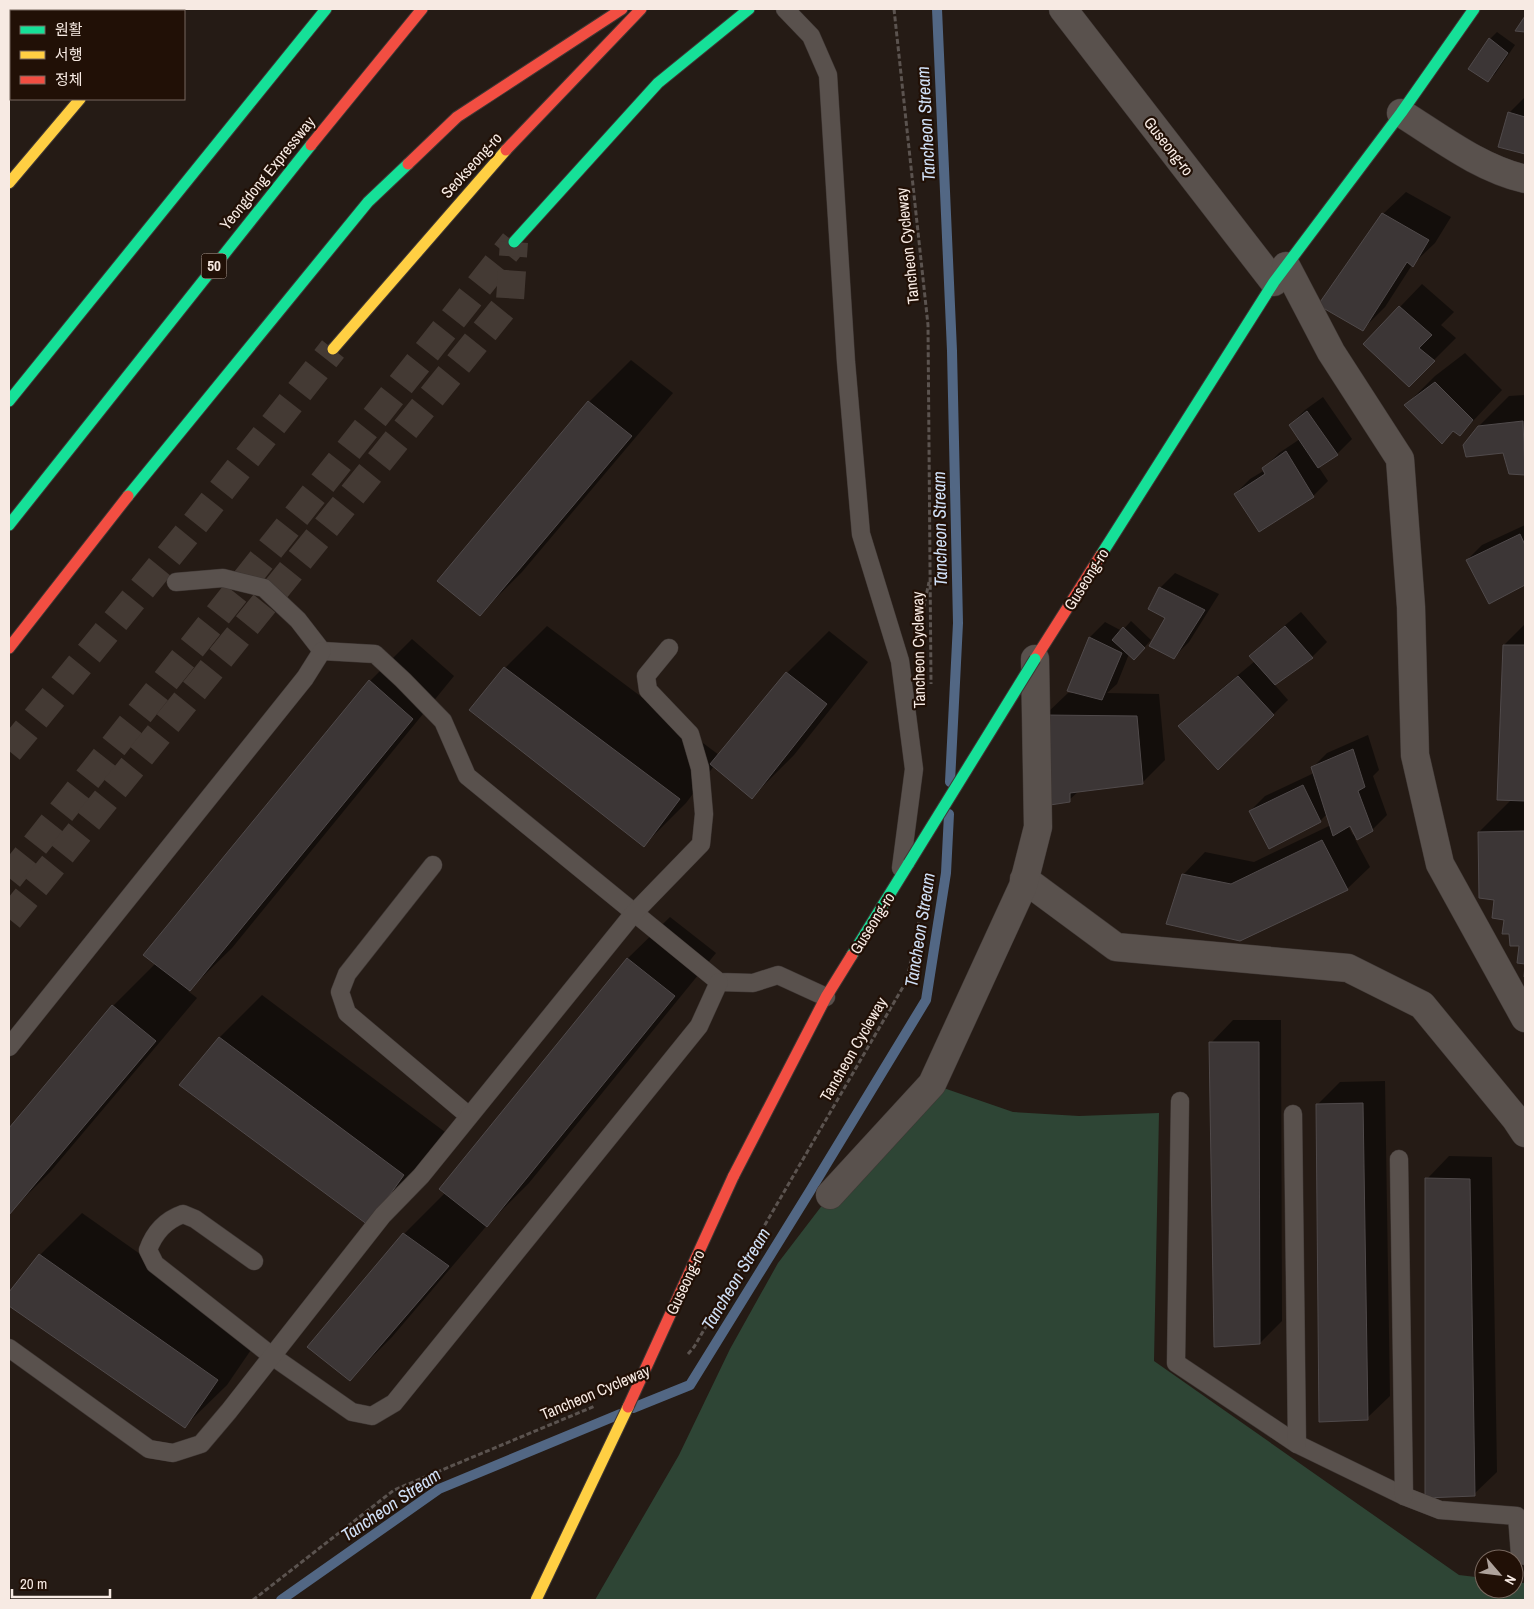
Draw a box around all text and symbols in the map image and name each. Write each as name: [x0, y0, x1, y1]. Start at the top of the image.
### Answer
legend: [10, 10, 185, 100]
text: 원활: [55, 19, 83, 40]
text: 서행: [55, 44, 83, 65]
water label: Tancheon Stream: [910, 66, 941, 182]
text: 정체: [55, 69, 83, 90]
street label: Yeongdong Expressway: [214, 111, 320, 234]
street label: Guseong-ro: [1139, 112, 1199, 180]
street label: Seokseong-ro: [435, 127, 507, 203]
street label: Tancheon Cycleway: [890, 186, 924, 305]
road number: 50: [202, 254, 226, 278]
water label: Tancheon Stream: [926, 471, 953, 587]
street label: Guseong-ro: [1058, 544, 1114, 614]
street label: Tancheon Cycleway: [906, 591, 930, 709]
water label: Tancheon Stream: [898, 871, 941, 989]
street label: Guseong-ro: [844, 888, 900, 958]
street label: Tancheon Cycleway: [814, 992, 892, 1105]
water label: Tancheon Stream: [695, 1223, 776, 1335]
street label: Guseong-ro: [660, 1246, 710, 1318]
street label: Tancheon Cycleway: [537, 1359, 654, 1425]
water label: Tancheon Stream: [336, 1462, 446, 1547]
north arrow: [1474, 1549, 1524, 1599]
scale bar: [12, 1566, 110, 1598]
text: N: [1501, 1572, 1520, 1588]
text: 20 m: [20, 1573, 47, 1594]

